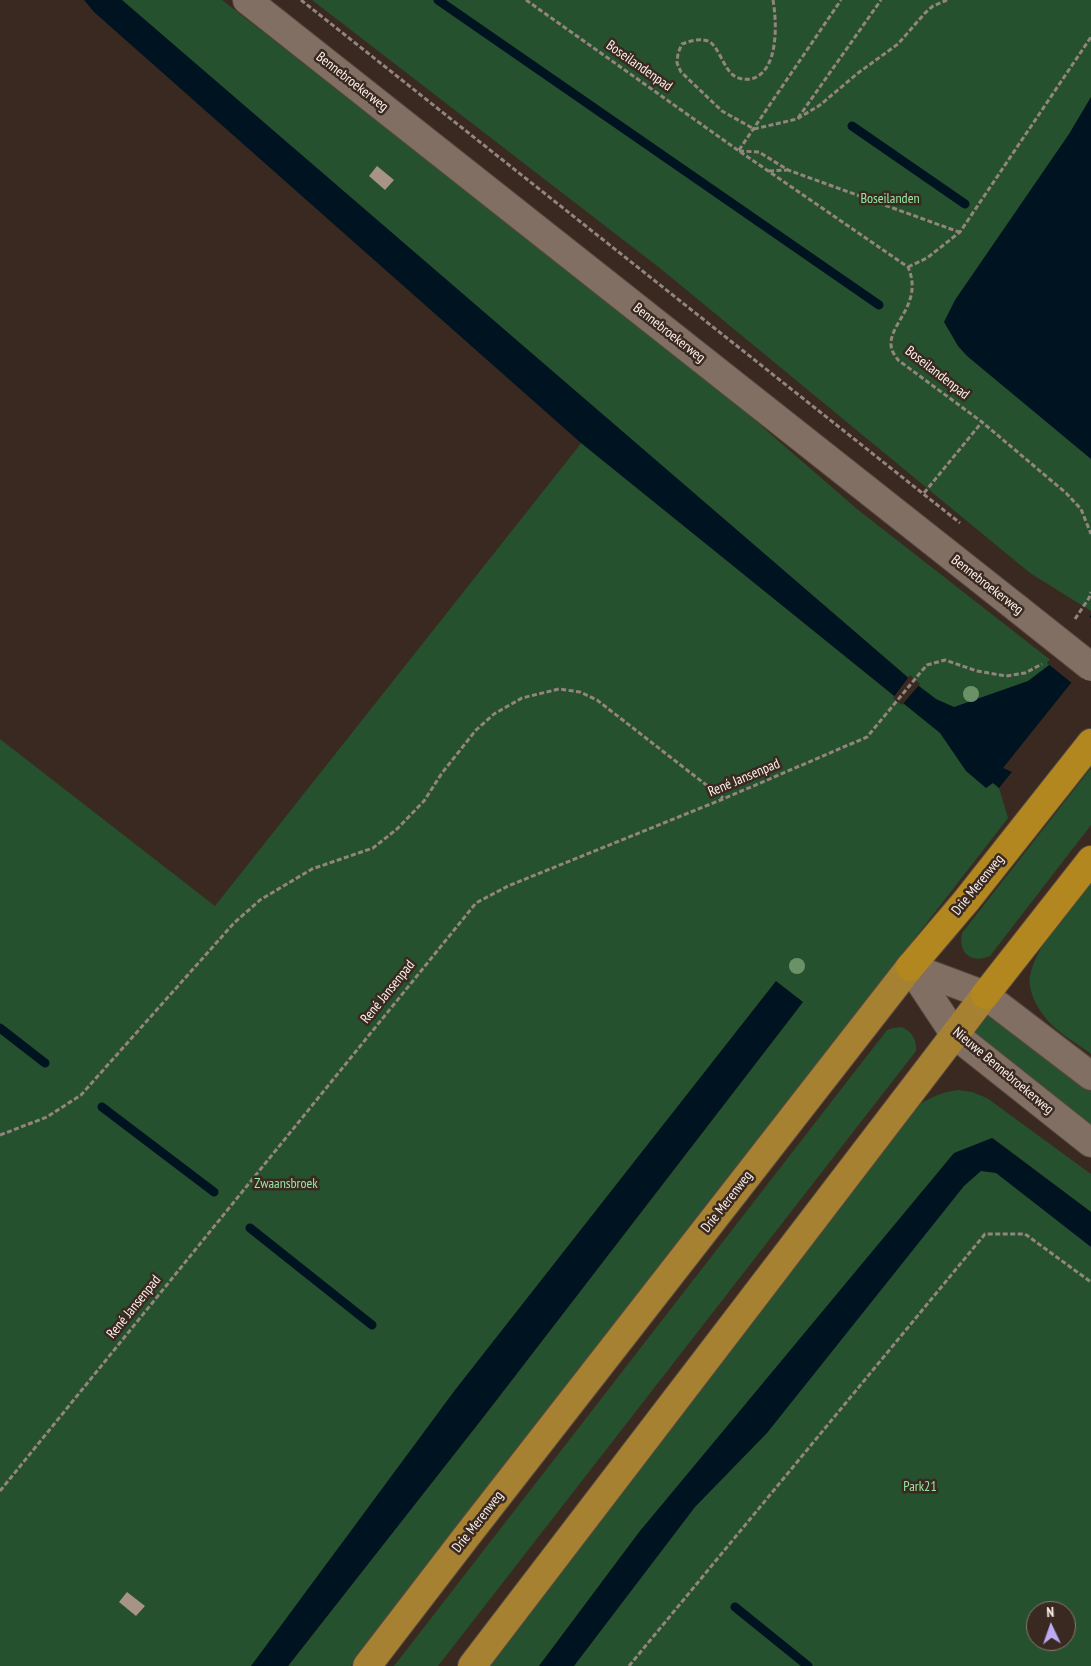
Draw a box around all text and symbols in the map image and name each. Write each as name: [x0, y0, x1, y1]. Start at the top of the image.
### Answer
street label: Boseilandenpad: [603, 37, 675, 95]
street label: Bennebroekerweg: [313, 49, 391, 115]
park label: Boseilanden: [860, 191, 920, 207]
street label: Bennebroekerweg: [630, 300, 708, 366]
street label: Boseilandenpad: [902, 343, 972, 403]
street label: Bennebroekerweg: [948, 552, 1026, 618]
street label: René Jansenpad: [706, 755, 782, 801]
street label: Drie Merenweg: [948, 851, 1008, 919]
street label: René Jansenpad: [357, 957, 419, 1027]
street label: Nieuwe Bennebroekerweg: [949, 1024, 1057, 1118]
street label: Drie Merenweg: [698, 1168, 756, 1236]
park label: Zwaansbroek: [254, 1176, 318, 1192]
street label: René Jansenpad: [103, 1272, 165, 1342]
park label: Park21: [903, 1479, 937, 1495]
street label: Drie Merenweg: [449, 1488, 507, 1556]
north arrow: [1026, 1601, 1076, 1651]
text: N: [1046, 1603, 1055, 1621]

